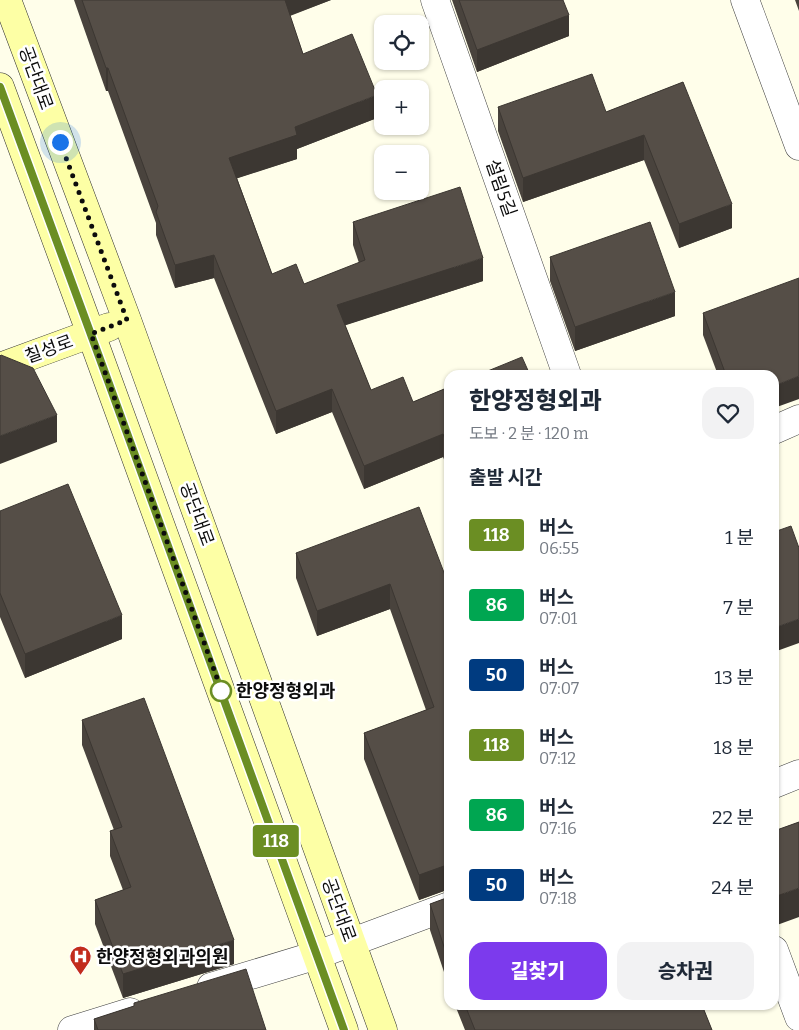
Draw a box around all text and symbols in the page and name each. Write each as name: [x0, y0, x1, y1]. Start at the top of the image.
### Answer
map controls: [374, 15, 429, 200]
button: locate: [374, 15, 429, 70]
street label: 공단대로: [14, 43, 58, 113]
button: +: [374, 80, 429, 135]
your location: [48, 130, 73, 155]
button: −: [374, 145, 429, 200]
street label: 설림5길: [481, 156, 521, 220]
street label: 칠성로: [22, 330, 76, 368]
text: 한양정형외과: [469, 387, 601, 415]
button: heart: [702, 387, 754, 439]
text: 도보 · 2 분 · 120 m: [469, 424, 589, 443]
text: 출발 시간: [469, 466, 542, 489]
street label: 공단대로: [175, 479, 219, 549]
text: 버스: [539, 516, 574, 539]
text: 118: [483, 524, 510, 546]
text: 1 분: [725, 526, 754, 549]
text: 06:55: [539, 539, 579, 558]
text: 버스: [539, 586, 574, 609]
text: 86: [486, 594, 507, 616]
text: 7 분: [723, 596, 754, 619]
text: 07:01: [539, 609, 577, 628]
text: 버스: [539, 656, 574, 679]
text: 50: [486, 664, 507, 686]
text: 13 분: [714, 666, 754, 689]
text: 07:07: [539, 679, 579, 698]
marker: 한양정형외과: [210, 680, 232, 702]
place label: 한양정형외과: [236, 680, 336, 702]
text: 버스: [539, 726, 574, 749]
text: 118: [483, 734, 510, 756]
text: 18 분: [714, 736, 754, 759]
text: 07:12: [539, 749, 576, 768]
text: 버스: [539, 796, 574, 819]
text: 86: [486, 804, 507, 826]
text: 22 분: [712, 806, 754, 829]
text: 07:16: [539, 819, 577, 838]
line badge: 118: [247, 825, 305, 857]
text: 118: [263, 830, 289, 852]
text: 버스: [539, 866, 574, 889]
text: 50: [486, 874, 507, 896]
street label: 공단대로: [317, 875, 361, 945]
text: 24 분: [711, 876, 754, 899]
text: 07:18: [539, 889, 577, 908]
button: 길찾기: [469, 942, 607, 1000]
button: 승차권: [617, 942, 754, 1000]
hospital icon: 한양정형외과의원: [68, 945, 92, 976]
place label: 한양정형외과의원: [96, 946, 228, 968]

